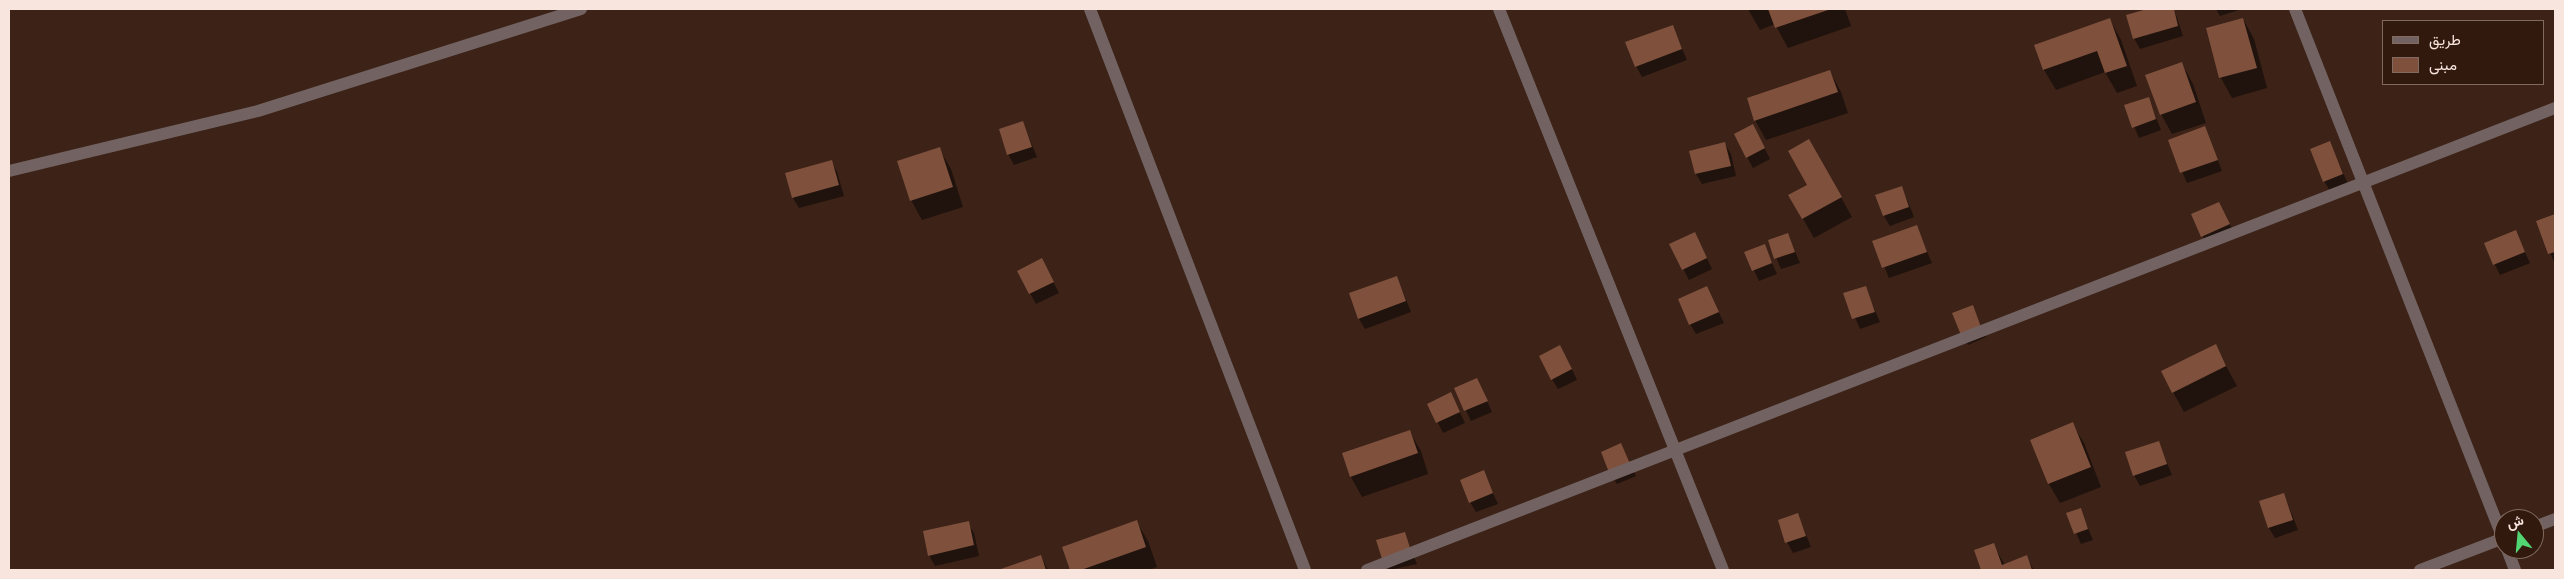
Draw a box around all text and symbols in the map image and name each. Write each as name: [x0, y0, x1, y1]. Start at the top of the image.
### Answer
legend: [2382, 20, 2544, 85]
text: طريق: [2429, 27, 2461, 50]
text: مبنى: [2429, 52, 2457, 75]
north arrow: [2494, 509, 2544, 559]
text: ش: [2504, 509, 2526, 533]

